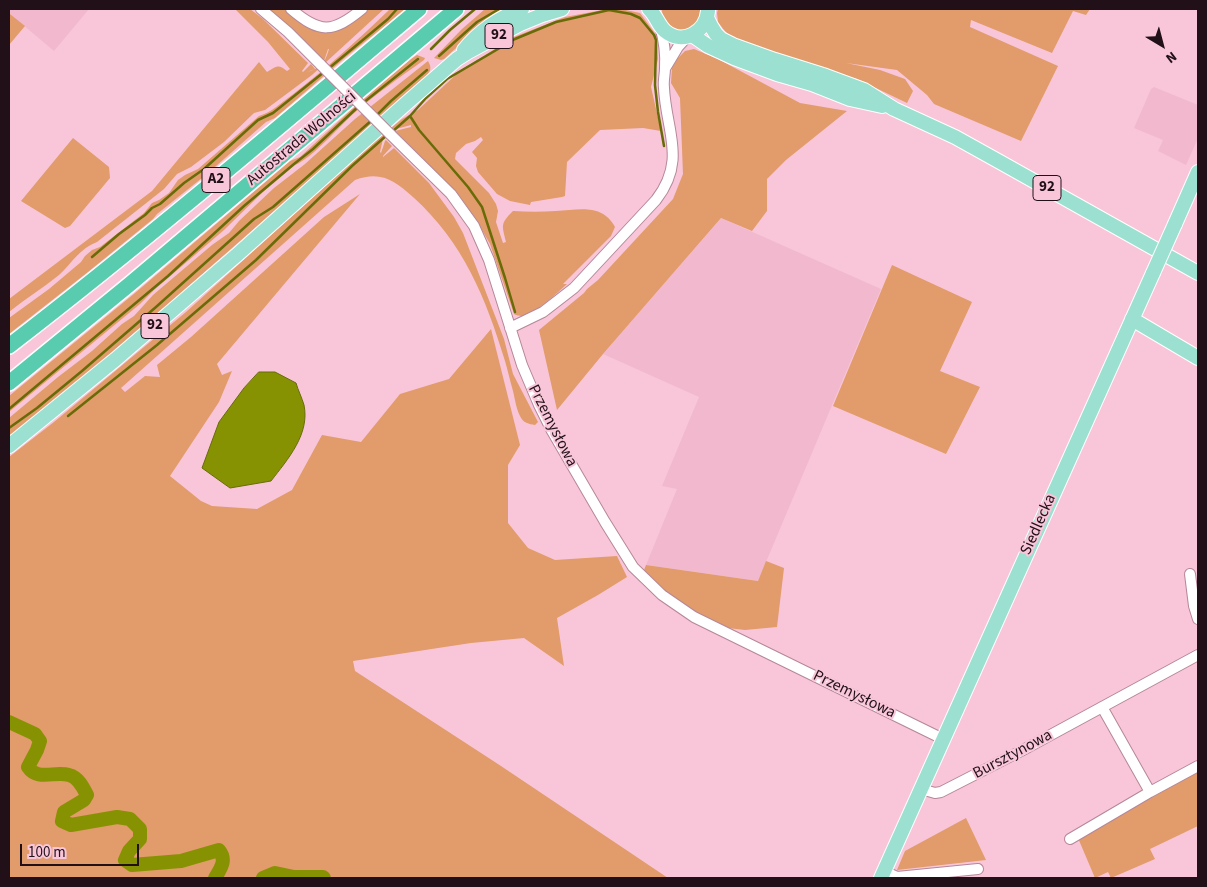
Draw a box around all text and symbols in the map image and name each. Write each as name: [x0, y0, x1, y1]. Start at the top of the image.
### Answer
north arrow: [1137, 20, 1187, 70]
road number: 92: [485, 24, 513, 48]
text: N: [1161, 46, 1181, 68]
street label: Autostrada Wolności: [243, 88, 361, 190]
road number: A2: [202, 168, 230, 192]
road number: 92: [1033, 176, 1061, 200]
road number: 92: [141, 314, 169, 338]
street label: Przemysłowa: [523, 382, 581, 470]
street label: Siedlecka: [1017, 492, 1061, 558]
street label: Przemysłowa: [810, 667, 898, 723]
street label: Bursztynowa: [970, 726, 1056, 784]
scale bar: [22, 834, 141, 866]
text: 100 m: [28, 842, 66, 863]

